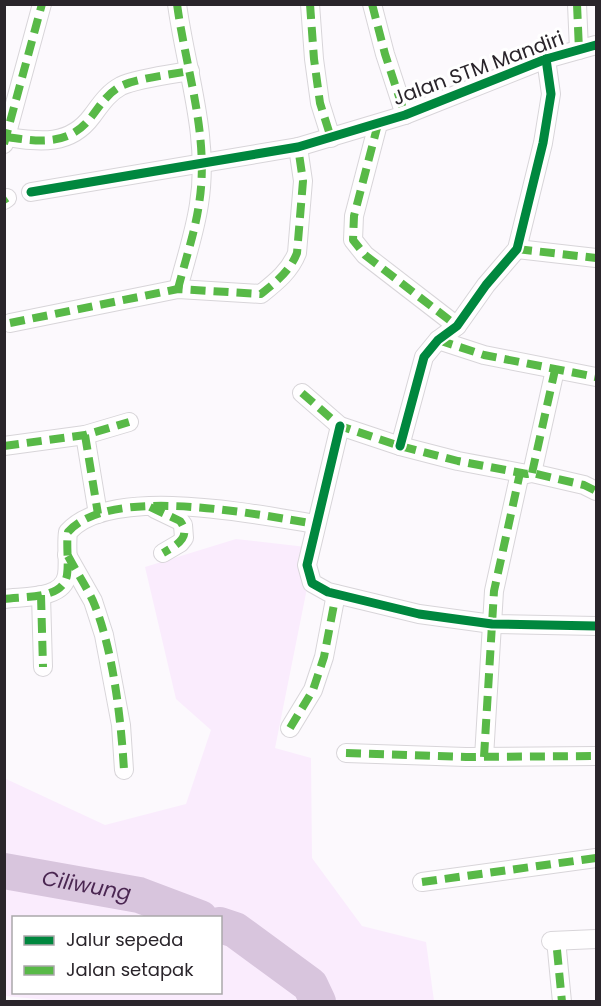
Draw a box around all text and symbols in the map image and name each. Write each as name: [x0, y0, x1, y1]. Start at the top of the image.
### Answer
street label: Jalan STM Mandiri: [389, 24, 567, 112]
water label: Ciliwung: [40, 863, 134, 907]
legend: [12, 916, 222, 994]
text: Jalur sepeda: [66, 927, 183, 952]
text: Jalan setapak: [66, 957, 194, 982]

